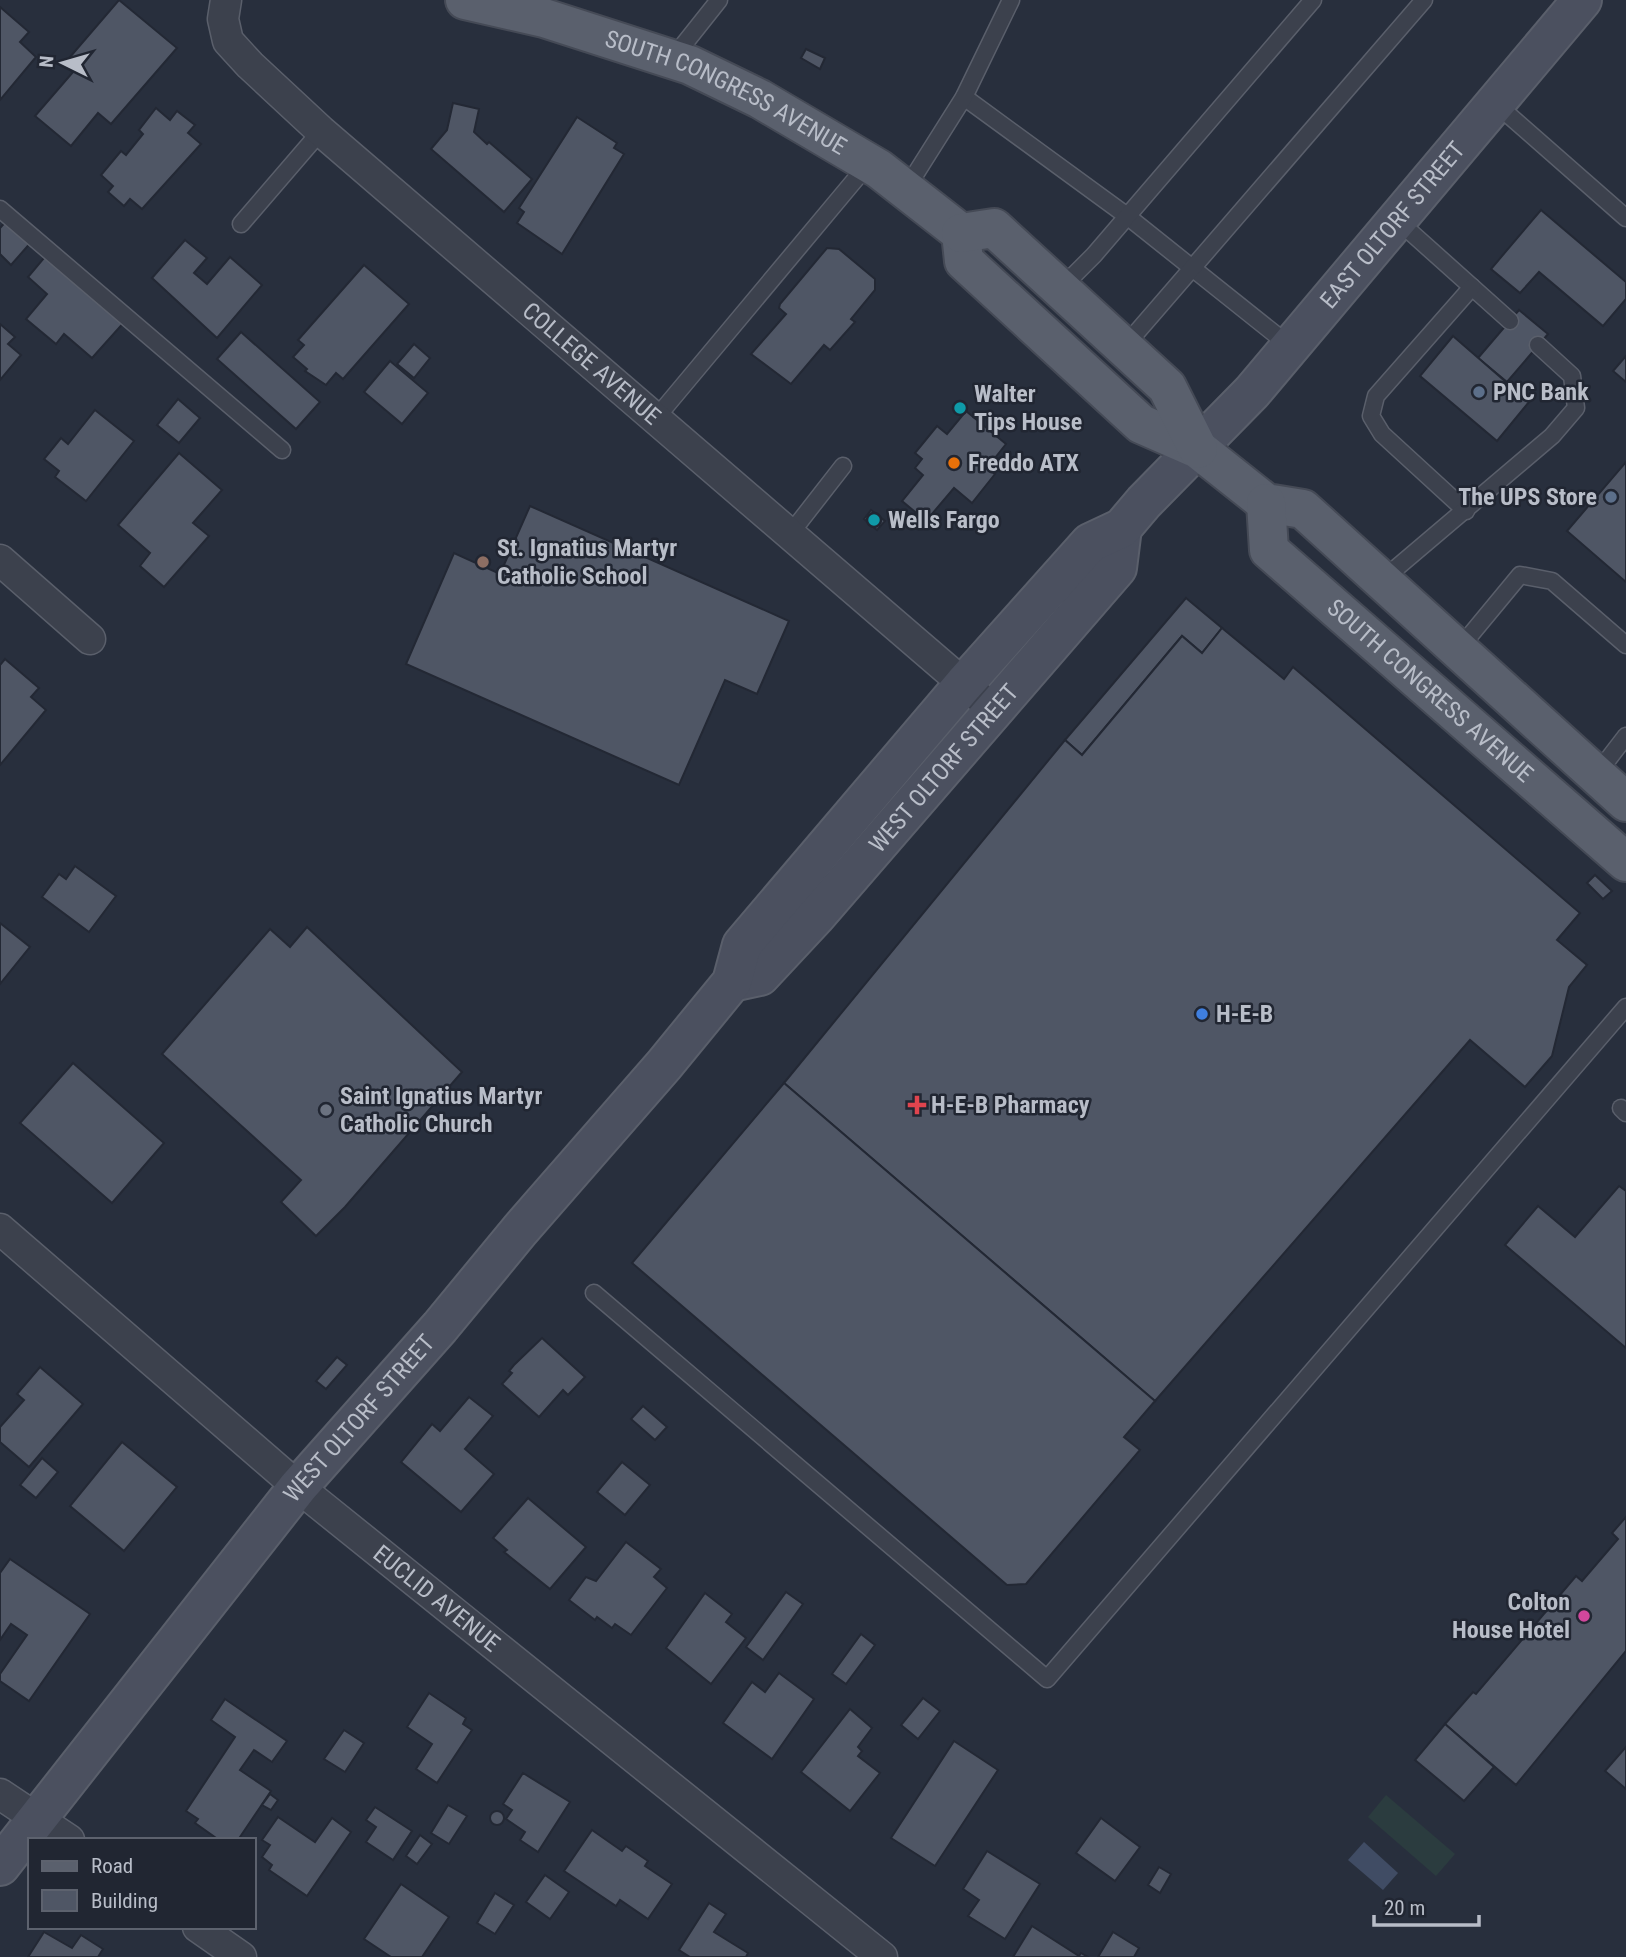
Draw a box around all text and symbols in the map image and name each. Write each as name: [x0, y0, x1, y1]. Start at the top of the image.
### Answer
street label: SOUTH CONGRESS AVENUE: [602, 25, 851, 161]
north arrow: [28, 28, 98, 98]
text: N: [35, 55, 59, 68]
street label: EAST OLTORF STREET: [1315, 136, 1471, 314]
street label: COLLEGE AVENUE: [517, 297, 666, 431]
place label: PNC Bank: [1493, 378, 1589, 406]
place label: Walter Tips House: [974, 380, 1082, 436]
marker: PNC Bank: [1471, 384, 1487, 400]
marker: Walter Tips House: [952, 400, 968, 416]
place label: Freddo ATX: [968, 449, 1080, 477]
marker: Freddo ATX: [946, 455, 962, 471]
place label: The UPS Store: [1458, 483, 1597, 511]
marker: The UPS Store: [1603, 489, 1619, 505]
place label: Wells Fargo: [888, 506, 1000, 534]
marker: Wells Fargo: [866, 512, 882, 528]
place label: St. Ignatius Martyr Catholic School: [497, 534, 677, 590]
marker: St. Ignatius Martyr Catholic School: [475, 554, 491, 570]
street label: SOUTH CONGRESS AVENUE: [1321, 593, 1539, 788]
street label: WEST OLTORF STREET: [863, 678, 1024, 858]
place label: H-E-B: [1216, 1000, 1273, 1028]
marker: H-E-B: [1194, 1006, 1210, 1022]
place label: Saint Ignatius Martyr Catholic Church: [340, 1082, 542, 1138]
place label: H-E-B Pharmacy: [931, 1091, 1090, 1119]
marker: H-E-B Pharmacy: [909, 1097, 925, 1113]
marker: Saint Ignatius Martyr Catholic Church: [318, 1102, 334, 1118]
street label: WEST OLTORF STREET: [278, 1329, 440, 1507]
street label: EUCLID AVENUE: [368, 1539, 505, 1658]
place label: Colton House Hotel: [1452, 1588, 1570, 1644]
marker: Colton House Hotel: [1576, 1608, 1592, 1624]
legend: [28, 1838, 256, 1929]
text: Road: [91, 1854, 133, 1878]
scale bar: [1374, 1884, 1479, 1928]
text: Building: [91, 1889, 158, 1913]
text: 20 m: [1384, 1896, 1425, 1920]

